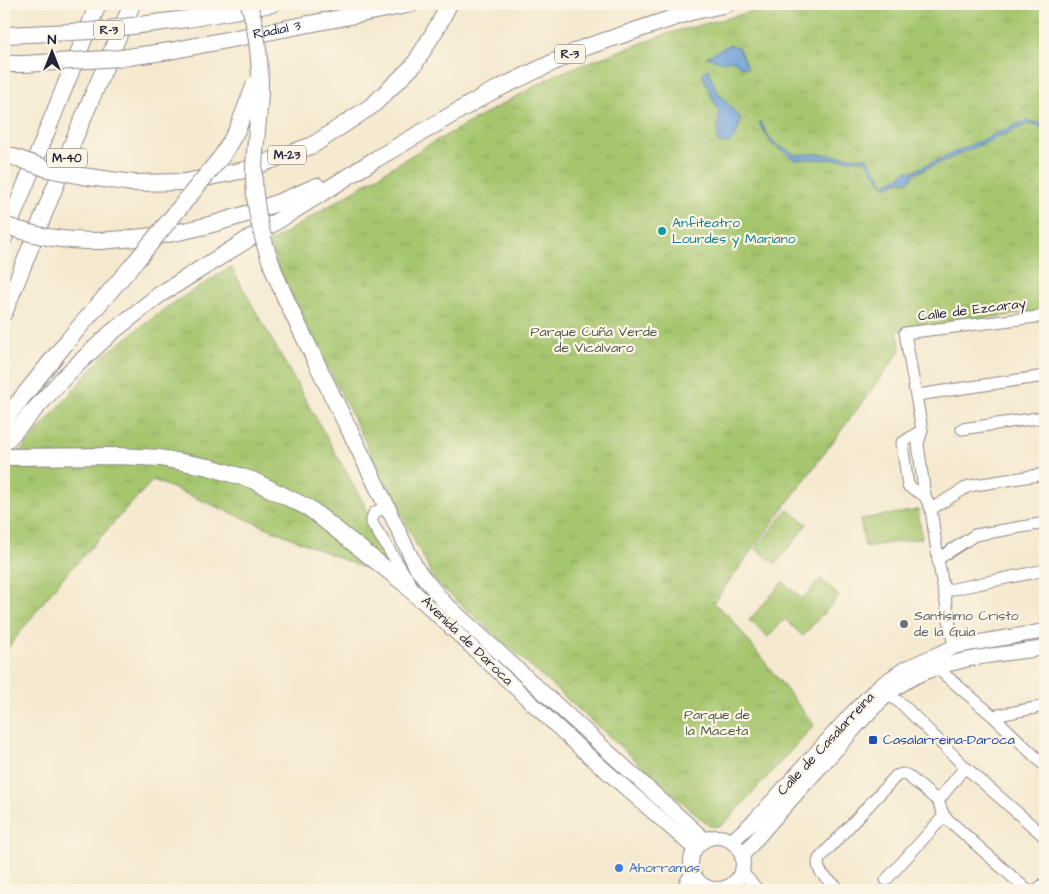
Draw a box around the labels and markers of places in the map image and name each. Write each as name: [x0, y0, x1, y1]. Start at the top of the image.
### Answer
place label: Anfiteatro Lourdes y Mariano: [672, 213, 796, 249]
marker: Anfiteatro Lourdes y Mariano: [656, 225, 668, 237]
place label: Santísimo Cristo de la Guía: [914, 606, 1019, 642]
marker: Santísimo Cristo de la Guía: [898, 618, 910, 630]
place label: Casalarreina-Daroca: [883, 730, 1015, 750]
marker: Casalarreina-Daroca: [867, 734, 879, 746]
place label: Ahorramas: [629, 858, 700, 878]
marker: Ahorramas: [613, 862, 625, 874]

